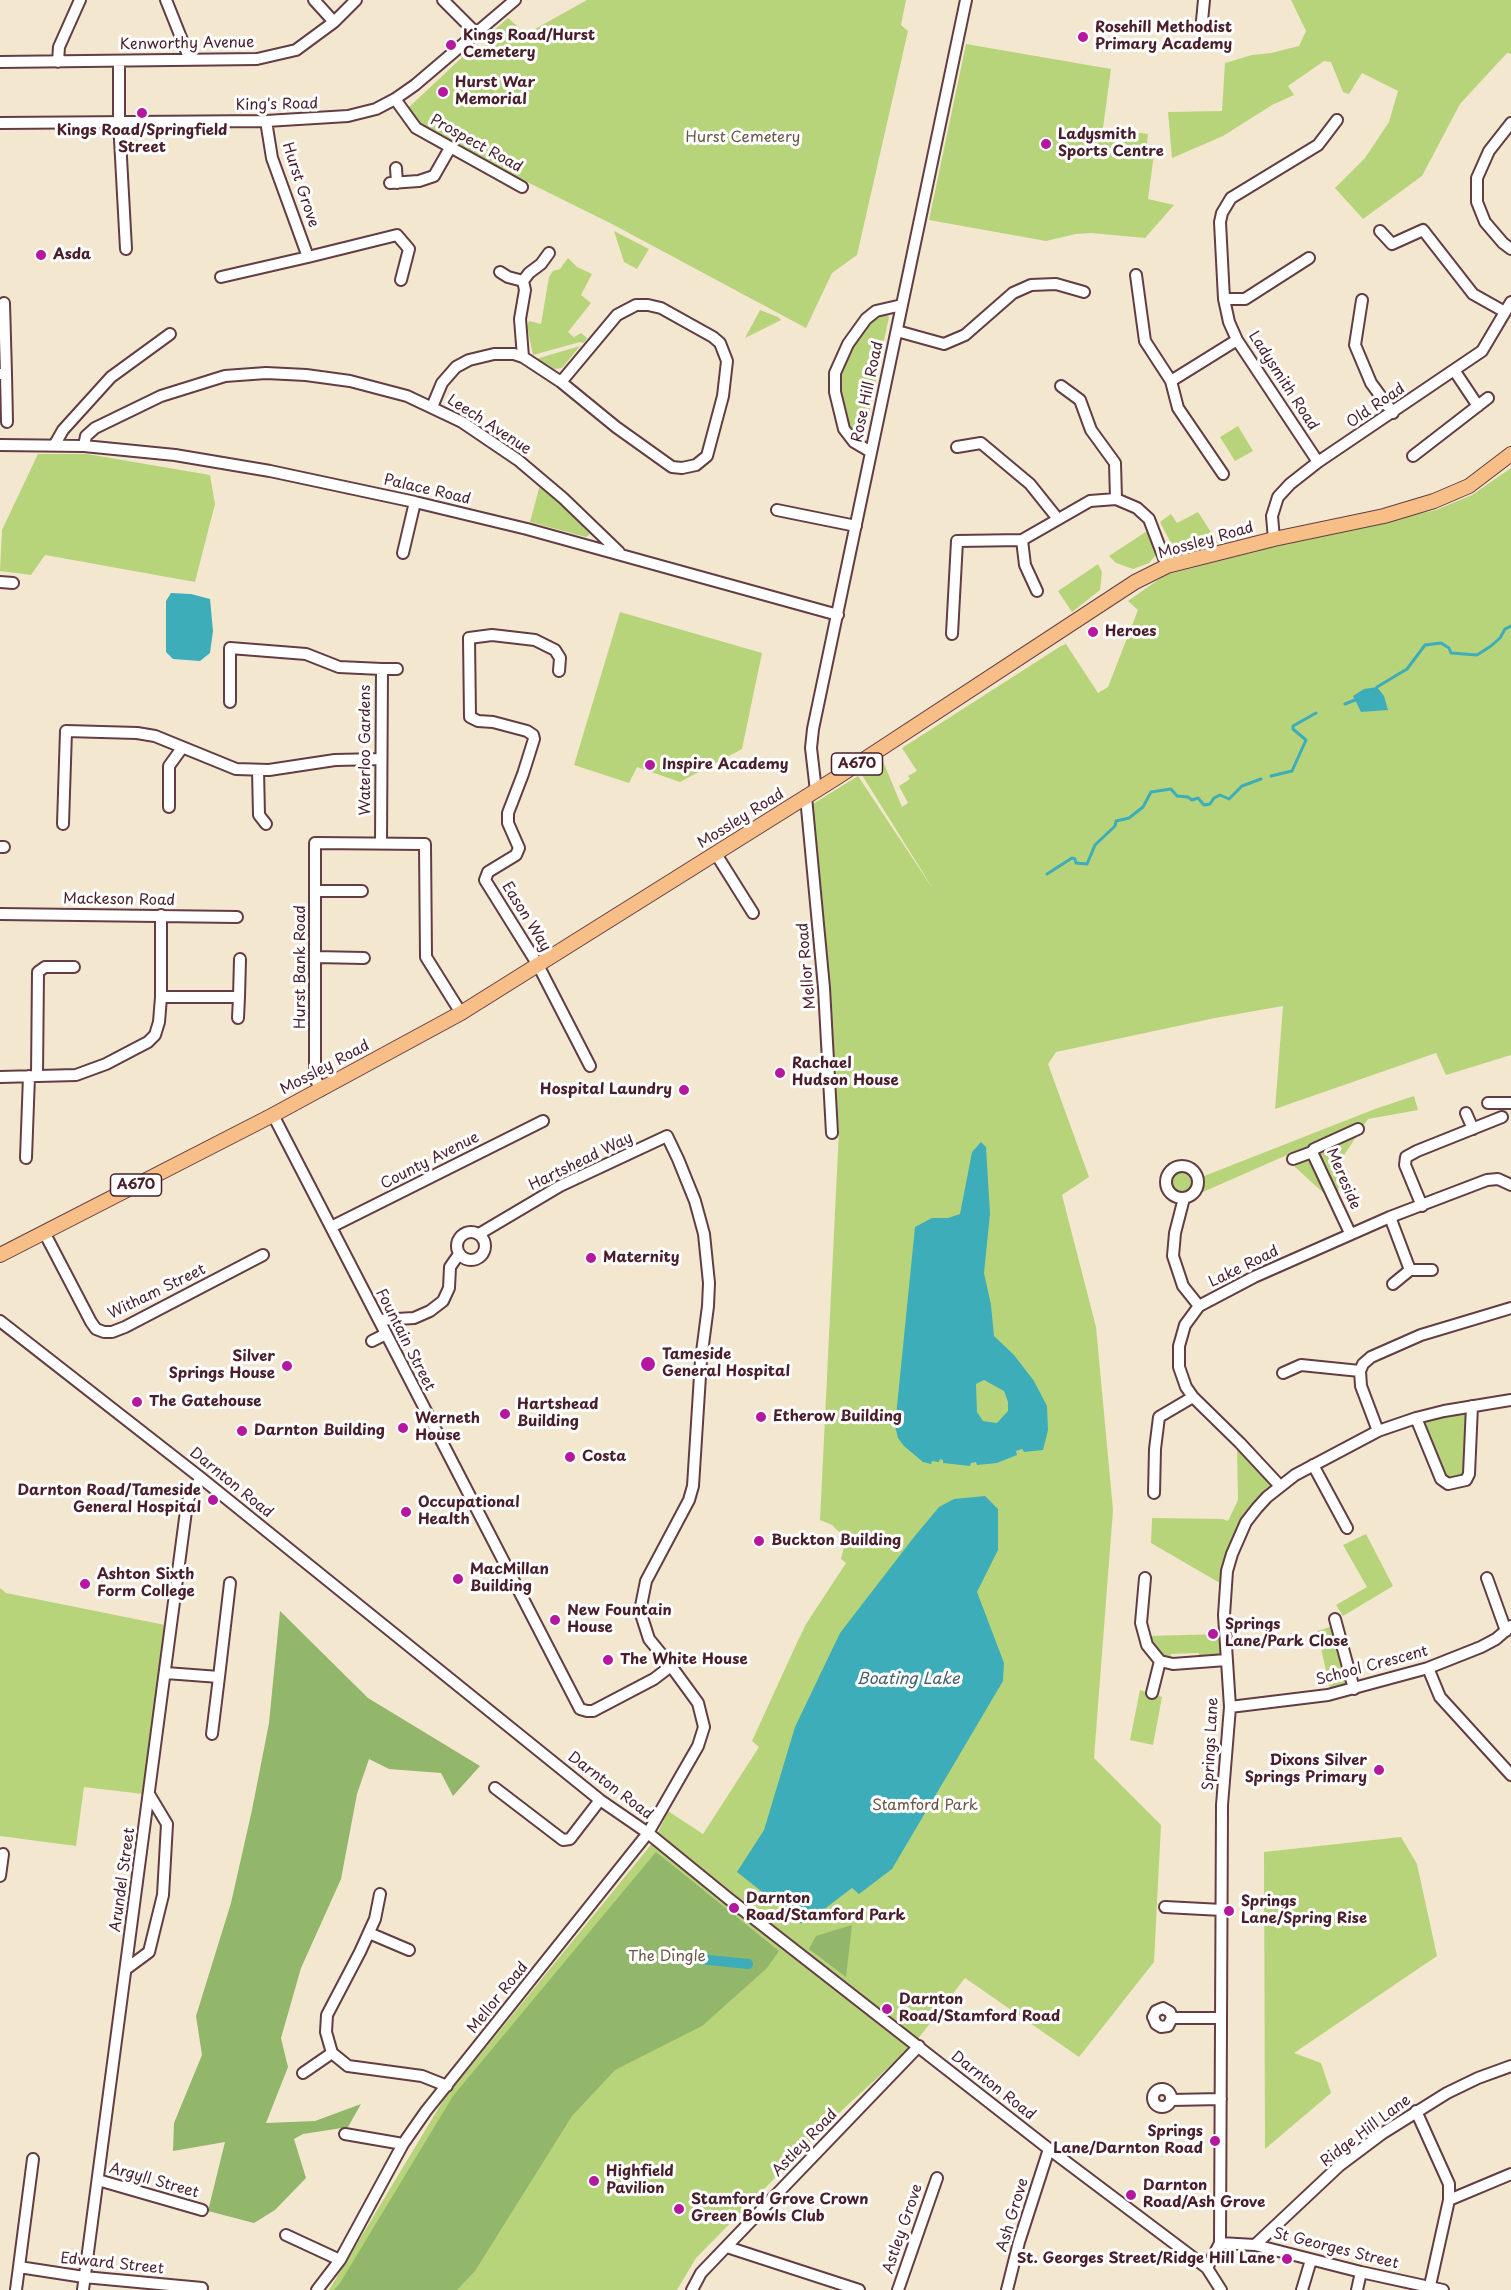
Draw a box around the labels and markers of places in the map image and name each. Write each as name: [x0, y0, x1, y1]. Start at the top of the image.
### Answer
place label: Rosehill Methodist Primary Academy: [1095, 19, 1232, 54]
place label: Kings Road/Hurst Cemetery: [463, 27, 595, 62]
marker: Rosehill Methodist Primary Academy: [1076, 30, 1090, 44]
marker: Kings Road/Hurst Cemetery: [444, 38, 458, 52]
place label: Hurst War Memorial: [455, 74, 535, 109]
marker: Hurst War Memorial: [436, 85, 450, 99]
marker: Kings Road/Springfield Street: [135, 106, 149, 120]
place label: Kings Road/Springfield Street: [57, 122, 227, 157]
place label: Ladysmith Sports Centre: [1058, 126, 1164, 161]
marker: Ladysmith Sports Centre: [1039, 137, 1053, 151]
place label: Asda: [53, 246, 91, 264]
marker: Asda: [34, 248, 48, 262]
place label: Heroes: [1105, 623, 1156, 641]
marker: Heroes: [1086, 625, 1100, 639]
place label: Inspire Academy: [662, 756, 788, 774]
marker: Inspire Academy: [643, 758, 657, 772]
place label: Rachael Hudson House: [792, 1055, 899, 1090]
marker: Rachael Hudson House: [773, 1066, 787, 1080]
place label: Hospital Laundry: [540, 1081, 672, 1099]
marker: Hospital Laundry: [677, 1083, 691, 1097]
place label: Maternity: [603, 1249, 679, 1267]
marker: Maternity: [584, 1251, 598, 1265]
place label: Tameside General Hospital: [662, 1346, 790, 1381]
place label: Silver Springs House: [169, 1348, 275, 1383]
marker: Tameside General Hospital: [639, 1355, 657, 1373]
marker: Silver Springs House: [280, 1359, 294, 1373]
place label: The Gatehouse: [149, 1393, 262, 1411]
marker: The Gatehouse: [130, 1395, 144, 1409]
place label: Hartshead Building: [517, 1396, 599, 1431]
marker: Hartshead Building: [498, 1407, 512, 1421]
place label: Etherow Building: [773, 1408, 902, 1426]
place label: Werneth House: [415, 1410, 480, 1445]
marker: Etherow Building: [754, 1410, 768, 1424]
marker: Werneth House: [396, 1421, 410, 1435]
place label: Darnton Building: [254, 1422, 385, 1440]
marker: Darnton Building: [235, 1424, 249, 1438]
place label: Costa: [582, 1448, 626, 1466]
marker: Costa: [563, 1450, 577, 1464]
place label: Darnton Road/Tameside General Hospital: [17, 1482, 201, 1517]
marker: Darnton Road/Tameside General Hospital: [206, 1493, 220, 1507]
place label: Occupational Health: [418, 1494, 520, 1529]
marker: Occupational Health: [399, 1505, 413, 1519]
place label: Buckton Building: [771, 1532, 901, 1550]
marker: Buckton Building: [752, 1534, 766, 1548]
place label: MacMillan Building: [470, 1561, 549, 1596]
place label: Ashton Sixth Form College: [97, 1566, 195, 1601]
marker: MacMillan Building: [451, 1572, 465, 1586]
marker: Ashton Sixth Form College: [78, 1577, 92, 1591]
place label: New Fountain House: [567, 1602, 672, 1637]
marker: New Fountain House: [548, 1613, 562, 1627]
place label: Springs Lane/Park Close: [1225, 1616, 1348, 1651]
marker: Springs Lane/Park Close: [1206, 1627, 1220, 1641]
place label: The White House: [620, 1651, 748, 1669]
marker: The White House: [601, 1653, 615, 1667]
place label: Dixons Silver Springs Primary: [1245, 1752, 1367, 1787]
marker: Dixons Silver Springs Primary: [1372, 1763, 1386, 1777]
place label: Darnton Road/Stamford Park: [746, 1890, 906, 1925]
place label: Springs Lane/Spring Rise: [1241, 1893, 1367, 1928]
marker: Darnton Road/Stamford Park: [727, 1901, 741, 1915]
marker: Springs Lane/Spring Rise: [1222, 1904, 1236, 1918]
place label: Darnton Road/Stamford Road: [899, 1991, 1060, 2026]
marker: Darnton Road/Stamford Road: [880, 2002, 894, 2016]
place label: Springs Lane/Darnton Road: [1053, 2123, 1203, 2158]
marker: Springs Lane/Darnton Road: [1208, 2134, 1222, 2148]
place label: Highfield Pavilion: [606, 2163, 674, 2198]
marker: Highfield Pavilion: [587, 2174, 601, 2188]
place label: Darnton Road/Ash Grove: [1143, 2177, 1265, 2212]
marker: Darnton Road/Ash Grove: [1124, 2188, 1138, 2202]
place label: Stamford Grove Crown Green Bowls Club: [691, 2191, 868, 2226]
marker: Stamford Grove Crown Green Bowls Club: [672, 2202, 686, 2216]
place label: St. Georges Street/Ridge Hill Lane: [1017, 2250, 1275, 2268]
marker: St. Georges Street/Ridge Hill Lane: [1280, 2252, 1294, 2266]

